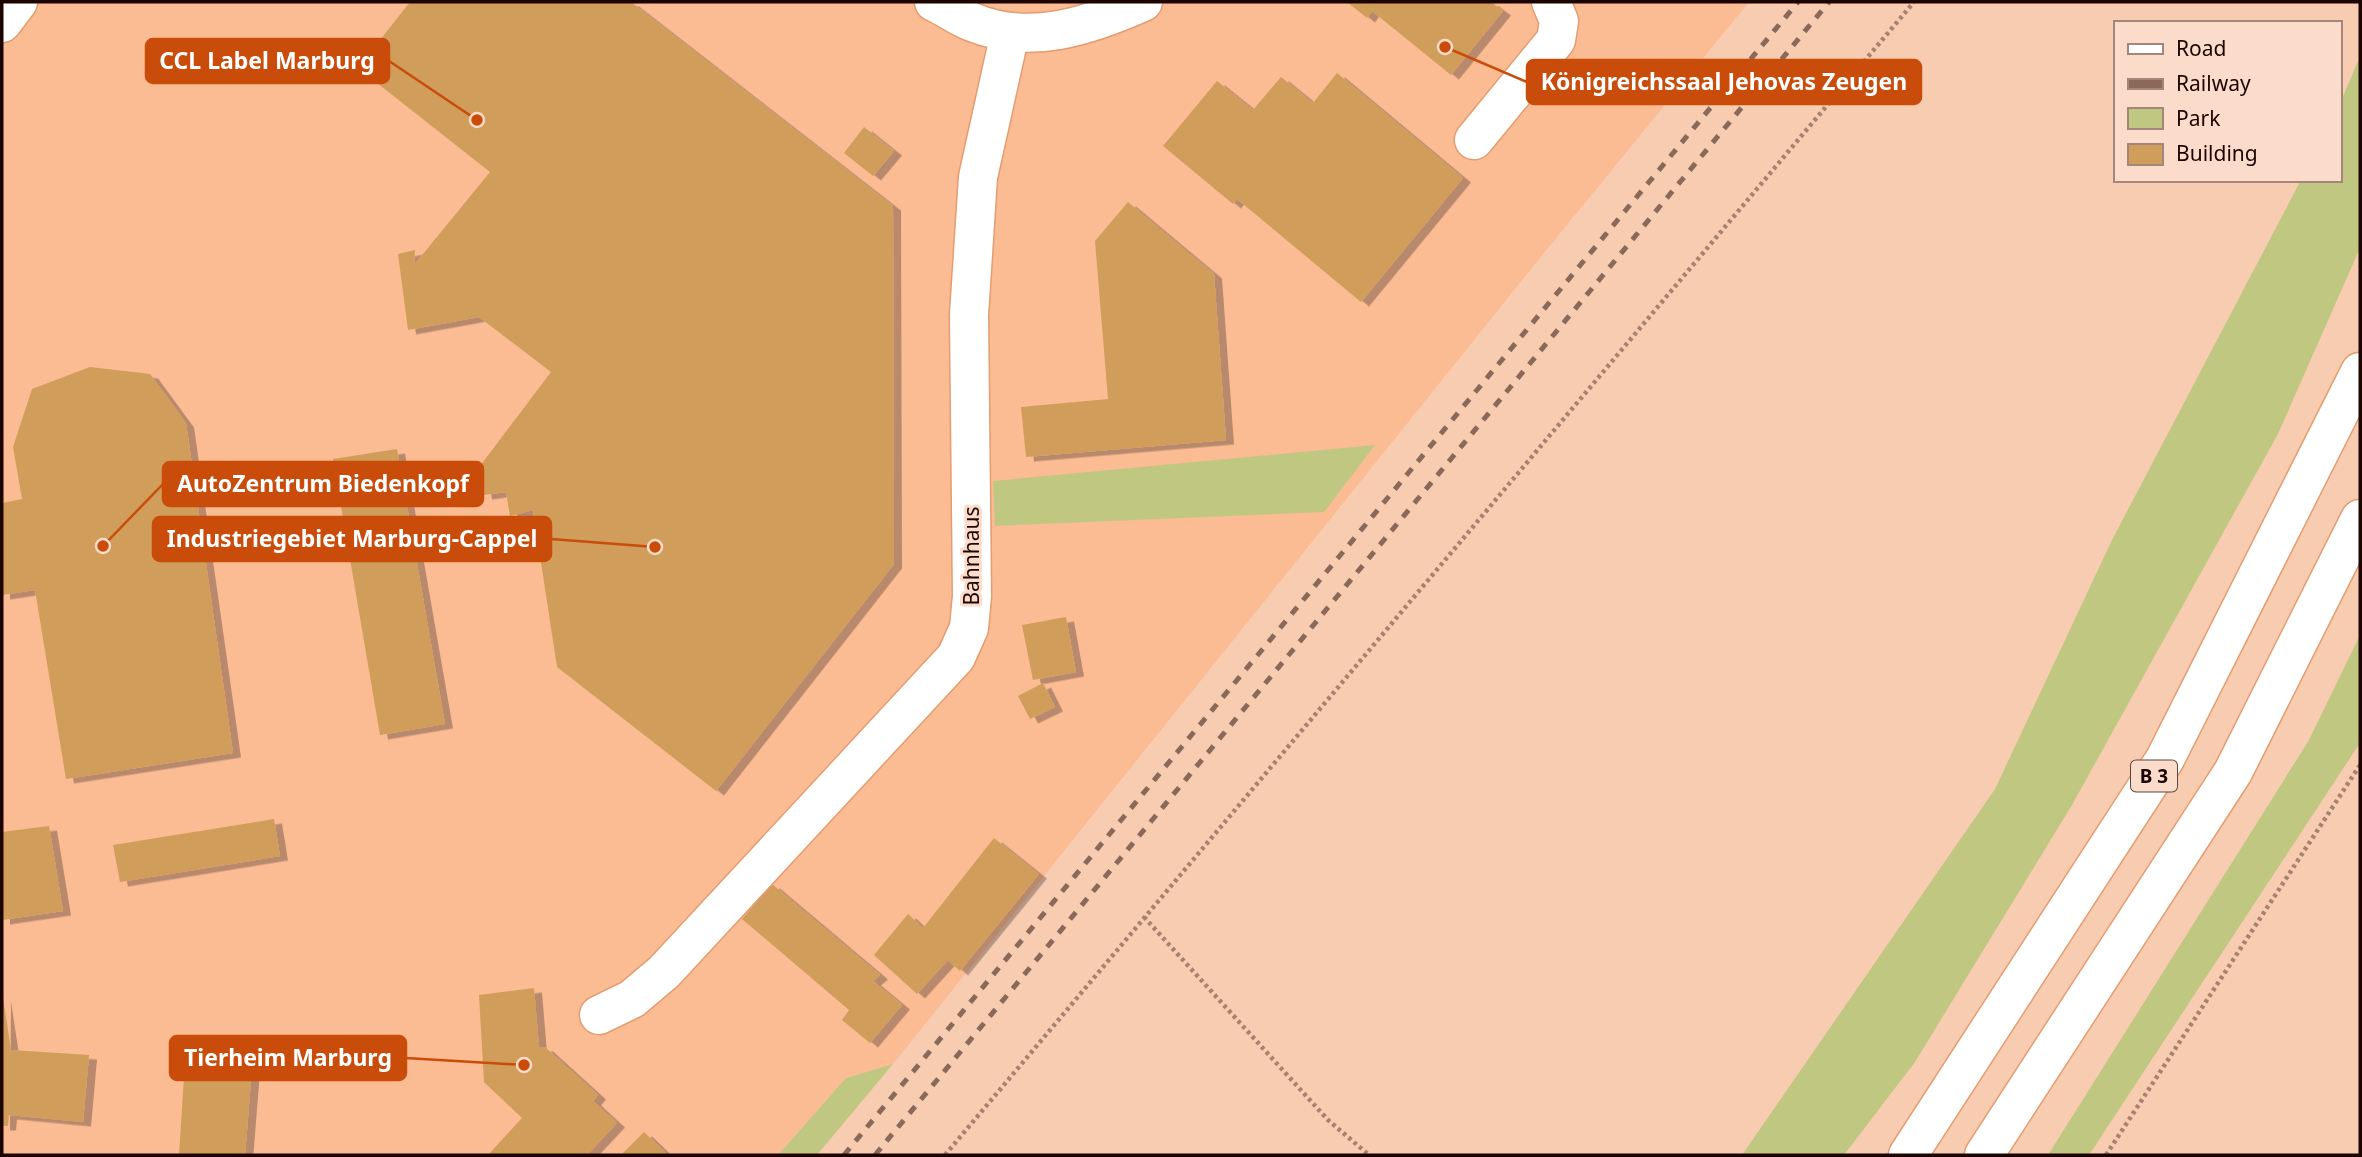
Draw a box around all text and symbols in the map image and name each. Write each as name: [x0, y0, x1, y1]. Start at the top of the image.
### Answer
legend: [2114, 21, 2341, 182]
text: Road: [2176, 34, 2226, 62]
callout: CCL Label Marburg: [146, 39, 389, 83]
text: CCL Label Marburg: [159, 44, 375, 76]
callout: Königreichssaal Jehovas Zeugen: [1527, 60, 1921, 104]
text: Königreichssaal Jehovas Zeugen: [1541, 65, 1907, 97]
text: Railway: [2176, 69, 2251, 97]
text: Park: [2176, 104, 2221, 132]
text: Building: [2176, 139, 2258, 167]
callout: AutoZentrum Biedenkopf: [163, 462, 483, 506]
text: AutoZentrum Biedenkopf: [177, 467, 470, 499]
street label: Bahnhaus: [957, 506, 985, 606]
callout: Industriegebiet Marburg-Cappel: [153, 517, 551, 561]
text: Industriegebiet Marburg-Cappel: [167, 522, 537, 554]
road number: B 3: [2131, 761, 2177, 792]
callout: Tierheim Marburg: [170, 1036, 406, 1080]
text: Tierheim Marburg: [184, 1041, 392, 1073]

